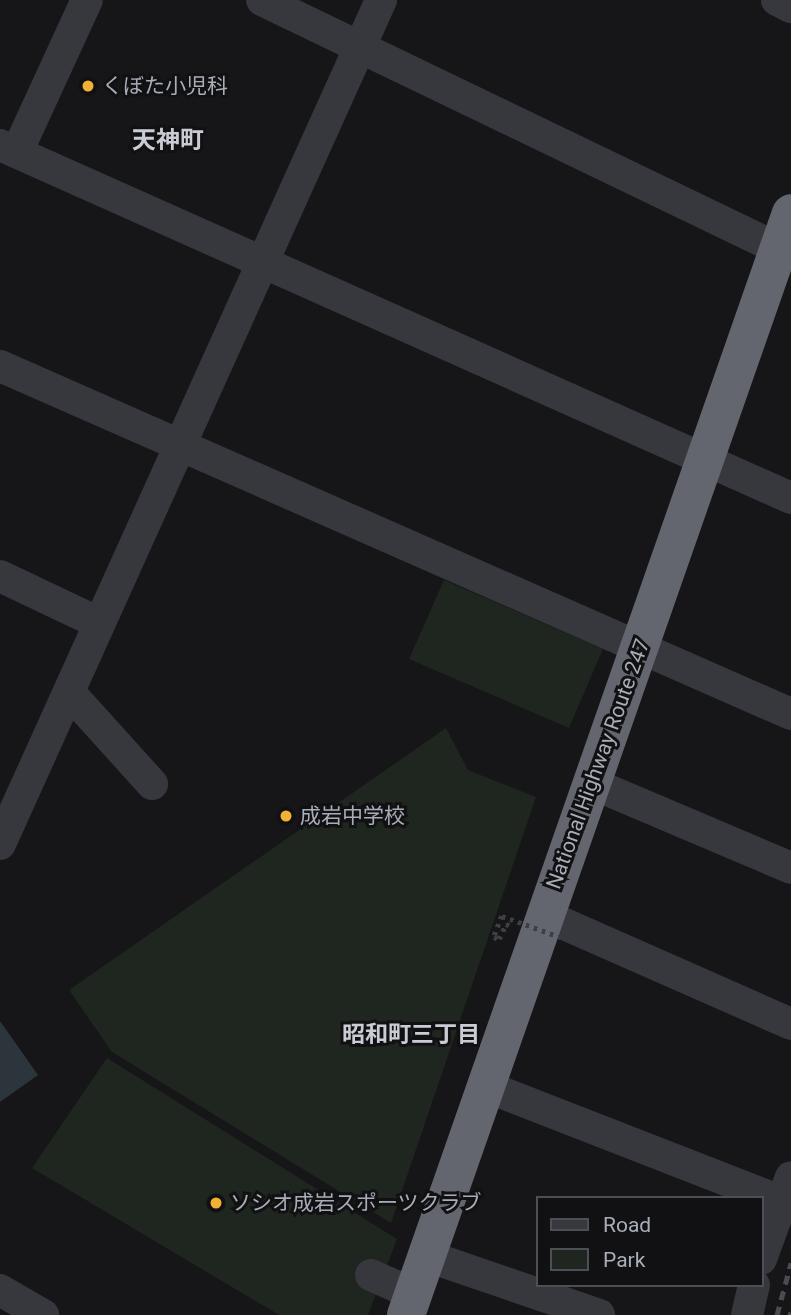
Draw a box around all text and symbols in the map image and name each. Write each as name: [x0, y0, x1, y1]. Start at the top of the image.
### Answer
place label: くぼた小児科: [102, 73, 228, 99]
marker: くぼた小児科: [80, 78, 96, 94]
district label: 天神町: [132, 127, 204, 155]
street label: National Highway Route 247: [541, 635, 655, 893]
place label: 成岩中学校: [300, 803, 405, 829]
marker: 成岩中学校: [278, 808, 294, 824]
district label: 昭和町三丁目: [342, 1021, 480, 1049]
place label: ソシオ成岩スポーツクラブ: [230, 1190, 482, 1216]
marker: ソシオ成岩スポーツクラブ: [208, 1195, 224, 1211]
legend: [536, 1196, 763, 1287]
text: Road: [603, 1213, 651, 1237]
text: Park: [603, 1248, 645, 1272]

